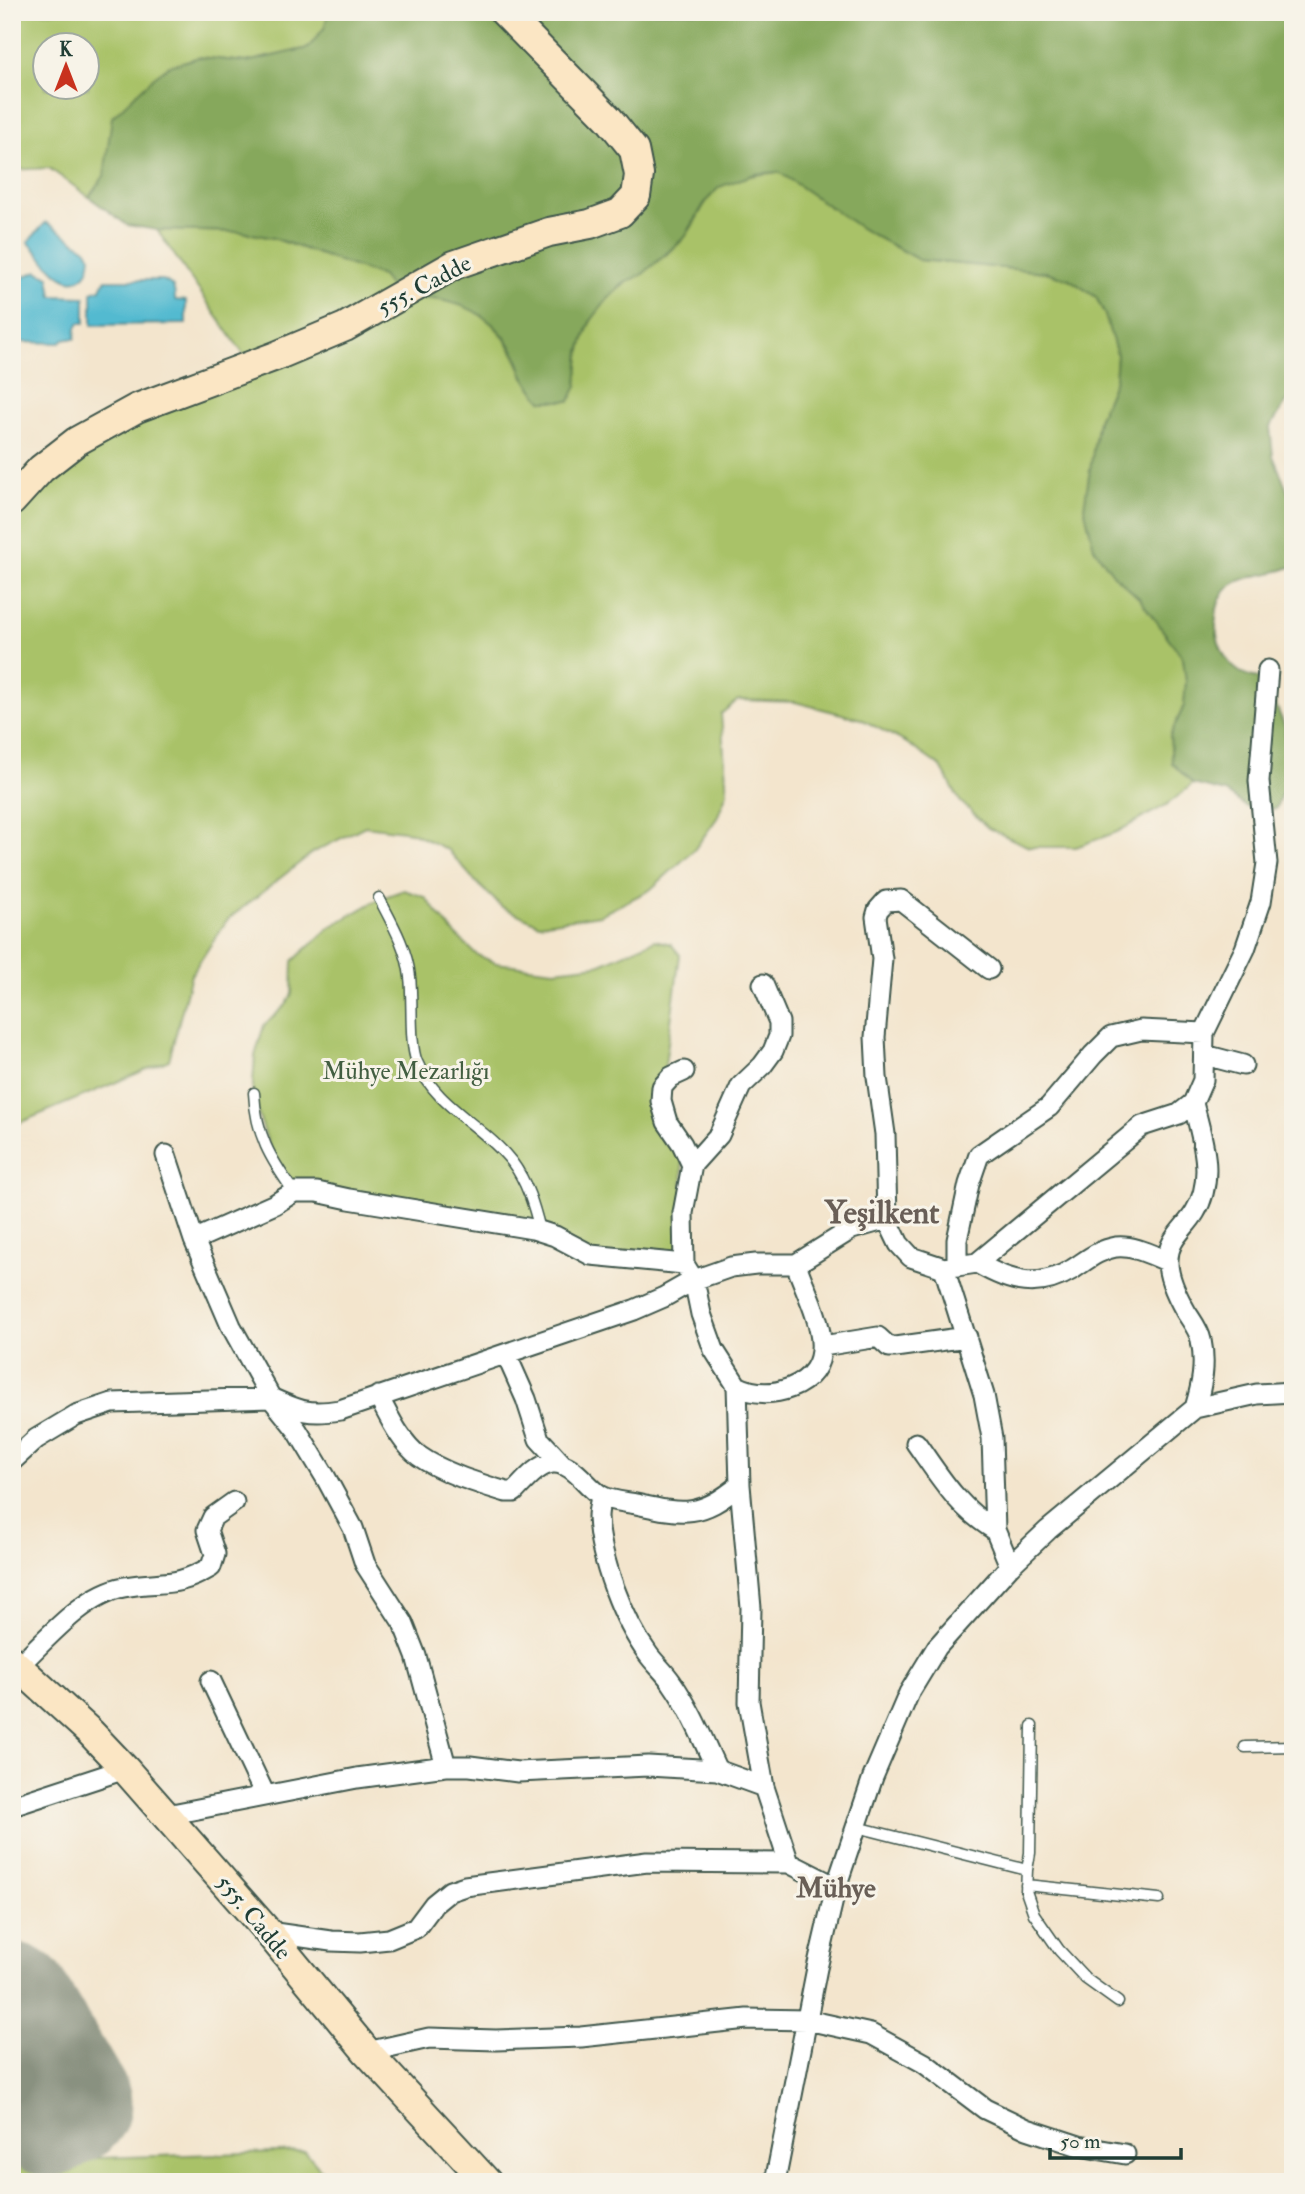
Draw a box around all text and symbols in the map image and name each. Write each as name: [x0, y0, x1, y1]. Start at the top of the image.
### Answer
north arrow: [32, 32, 102, 102]
text: K: [59, 38, 73, 62]
street label: 555. Cadde: [372, 248, 477, 323]
park label: Mühye Mezarlığı: [323, 1056, 489, 1087]
district label: Yeşilkent: [824, 1193, 940, 1233]
street label: 555. Cadde: [209, 1868, 298, 1966]
district label: Mühye: [795, 1871, 876, 1906]
scale bar: [1050, 2117, 1181, 2161]
text: 50 m: [1060, 2128, 1101, 2155]

